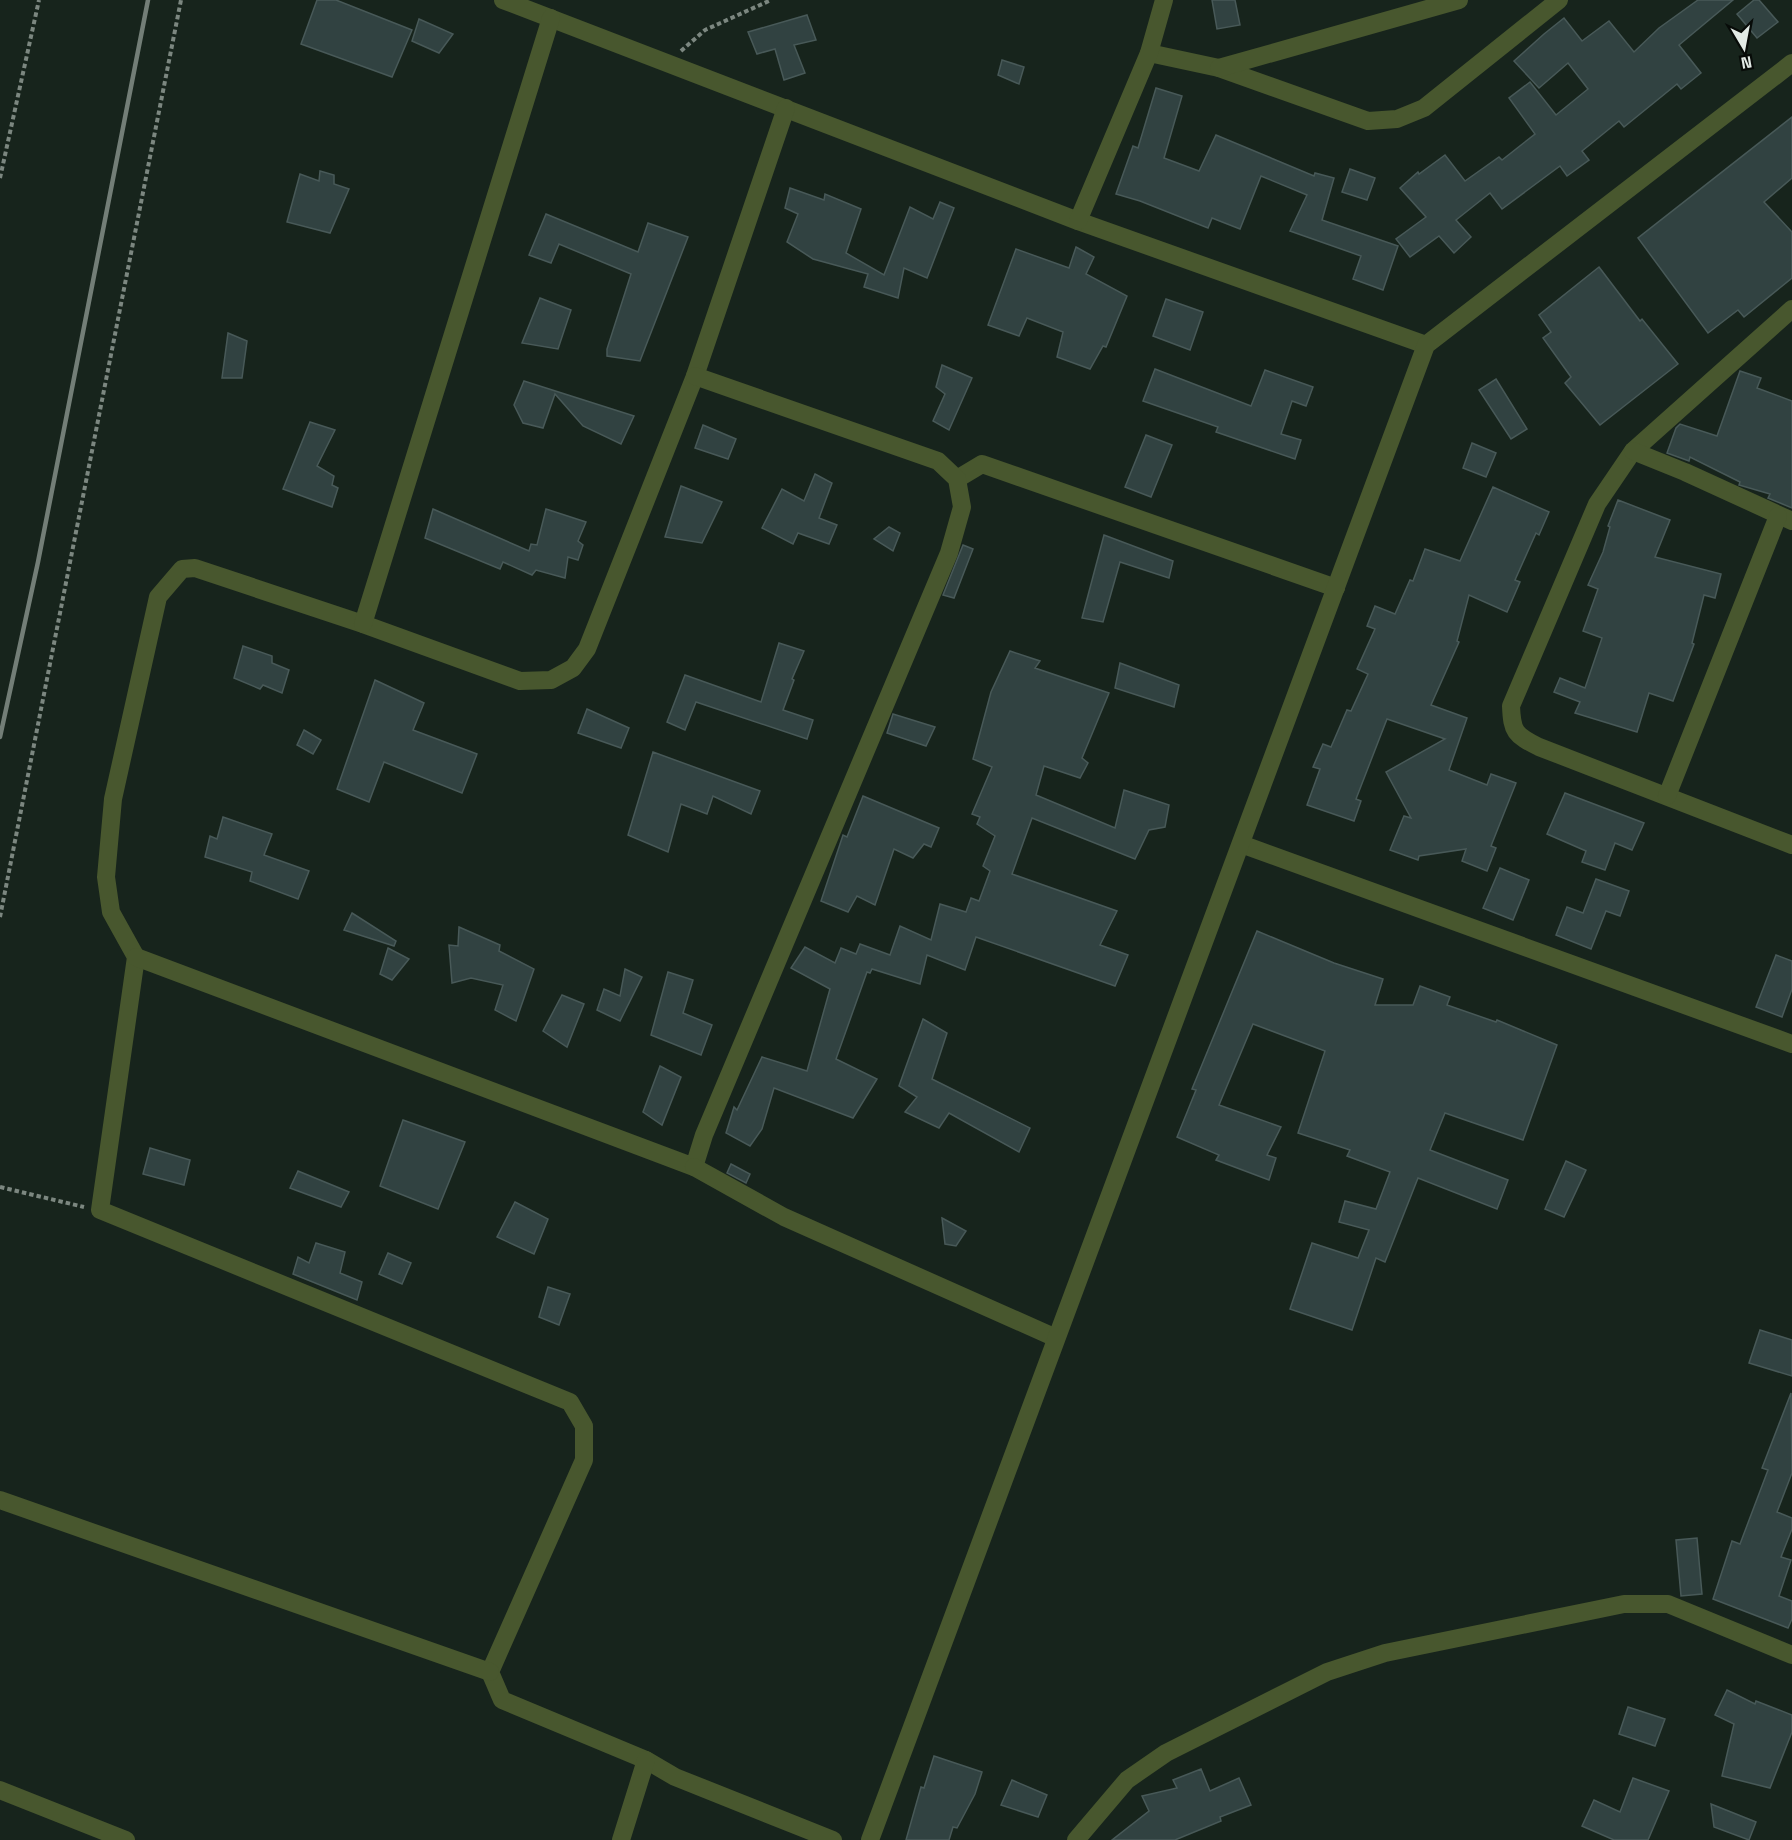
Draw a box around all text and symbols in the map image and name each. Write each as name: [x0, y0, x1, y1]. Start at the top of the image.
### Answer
north arrow: [1714, 18, 1774, 78]
text: N: [1739, 51, 1754, 74]

